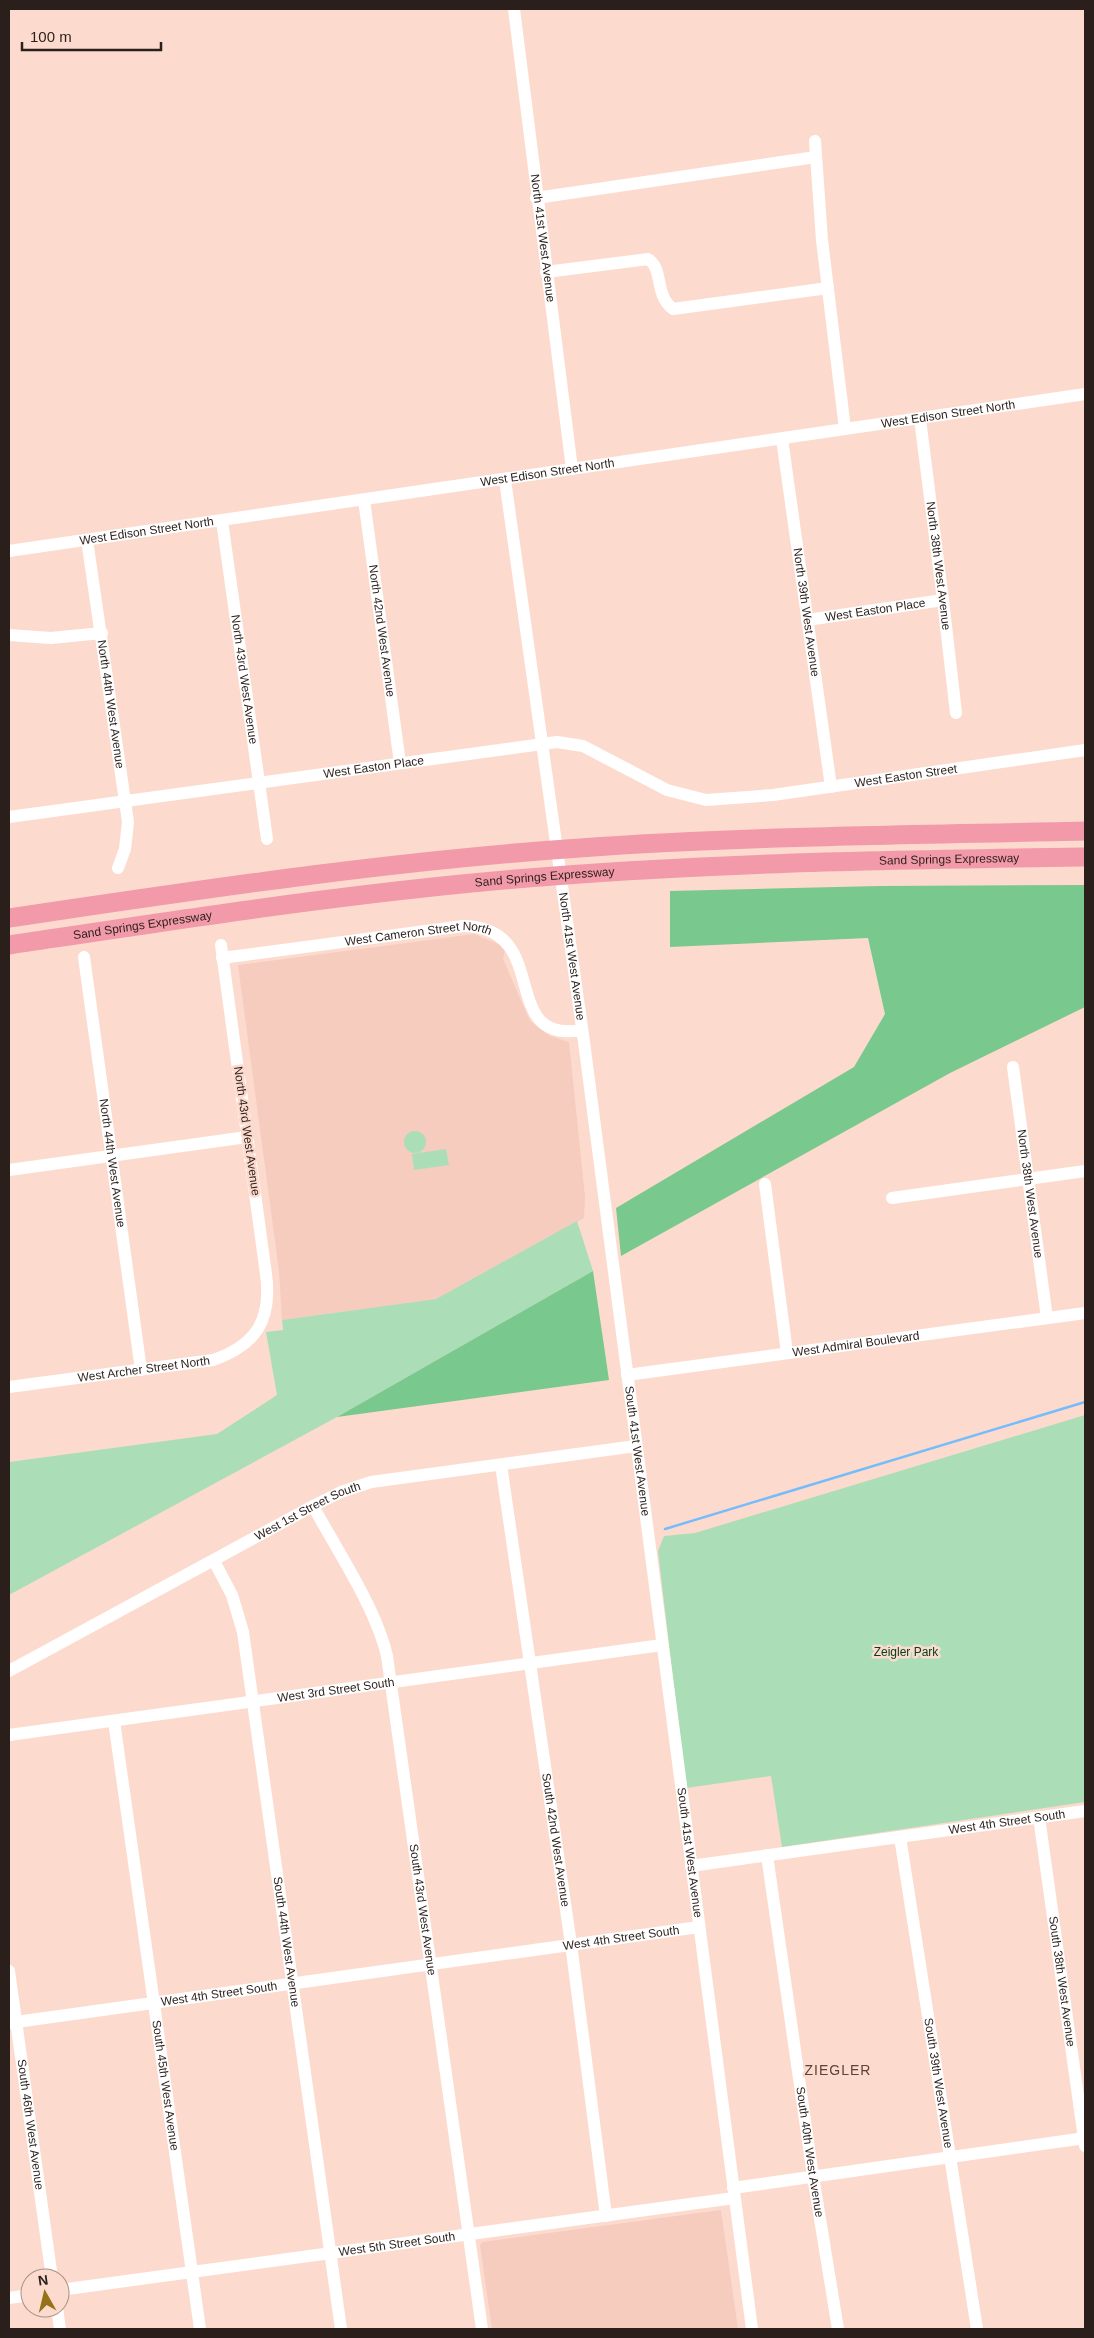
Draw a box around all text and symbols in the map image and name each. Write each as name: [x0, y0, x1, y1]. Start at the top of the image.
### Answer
scale bar: [22, 20, 161, 52]
text: 100 m: [30, 28, 72, 45]
street label: North 41st West Avenue: [528, 173, 558, 303]
street label: West Edison Street North: [880, 397, 1016, 431]
street label: West Edison Street North: [479, 456, 615, 489]
street label: North 38th West Avenue: [924, 501, 953, 631]
street label: West Edison Street North: [79, 514, 215, 548]
street label: North 39th West Avenue: [790, 547, 822, 678]
street label: North 42nd West Avenue: [366, 564, 398, 698]
street label: West Easton Place: [824, 596, 927, 624]
street label: North 43rd West Avenue: [228, 614, 261, 745]
street label: North 44th West Avenue: [95, 639, 127, 770]
street label: West Easton Place: [322, 753, 425, 781]
street label: West Easton Street: [854, 761, 959, 790]
street label: Sand Springs Expressway: [879, 851, 1019, 868]
street label: Sand Springs Expressway: [474, 865, 615, 890]
street label: North 41st West Avenue: [556, 891, 588, 1022]
street label: Sand Springs Expressway: [72, 908, 213, 942]
street label: West Cameron Street North: [344, 919, 494, 949]
street label: North 43rd West Avenue: [231, 1066, 263, 1197]
street label: North 44th West Avenue: [97, 1098, 128, 1229]
street label: North 38th West Avenue: [1015, 1129, 1046, 1259]
street label: West Admiral Boulevard: [792, 1328, 920, 1360]
street label: West Archer Street North: [77, 1353, 211, 1385]
street label: South 41st West Avenue: [622, 1385, 653, 1517]
street label: West 1st Street South: [252, 1479, 362, 1543]
park label: Zeigler Park: [874, 1645, 939, 1659]
street label: West 3rd Street South: [276, 1675, 395, 1705]
street label: South 42nd West Avenue: [539, 1772, 573, 1908]
street label: South 41st West Avenue: [674, 1787, 705, 1919]
street label: West 4th Street South: [948, 1807, 1066, 1837]
street label: South 43rd West Avenue: [407, 1843, 439, 1977]
street label: South 44th West Avenue: [270, 1876, 303, 2008]
street label: South 38th West Avenue: [1046, 1915, 1078, 2048]
street label: West 4th Street South: [562, 1923, 680, 1953]
street label: West 4th Street South: [160, 1979, 278, 2009]
street label: South 39th West Avenue: [921, 2017, 956, 2150]
street label: South 45th West Avenue: [149, 2019, 182, 2152]
street label: South 46th West Avenue: [14, 2058, 47, 2191]
district label: ZIEGLER: [805, 2062, 871, 2078]
street label: South 40th West Avenue: [793, 2086, 827, 2219]
street label: West 5th Street South: [338, 2229, 456, 2259]
north arrow: [20, 2268, 70, 2318]
text: N: [37, 2271, 49, 2289]

